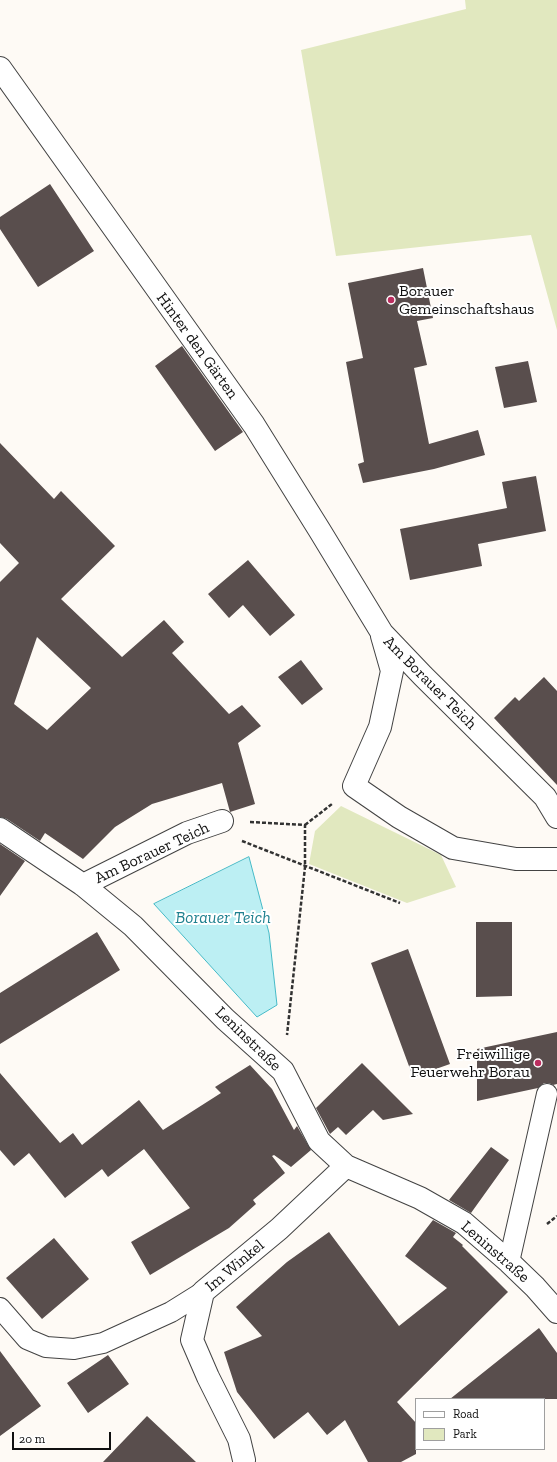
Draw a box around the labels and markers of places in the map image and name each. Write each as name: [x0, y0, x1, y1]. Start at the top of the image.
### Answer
place label: Borauer Gemeinschaftshaus: [399, 281, 534, 319]
marker: Borauer Gemeinschaftshaus: [386, 295, 396, 305]
place label: Freiwillige Feuerwehr Borau: [410, 1044, 530, 1082]
marker: Freiwillige Feuerwehr Borau: [533, 1058, 543, 1068]

